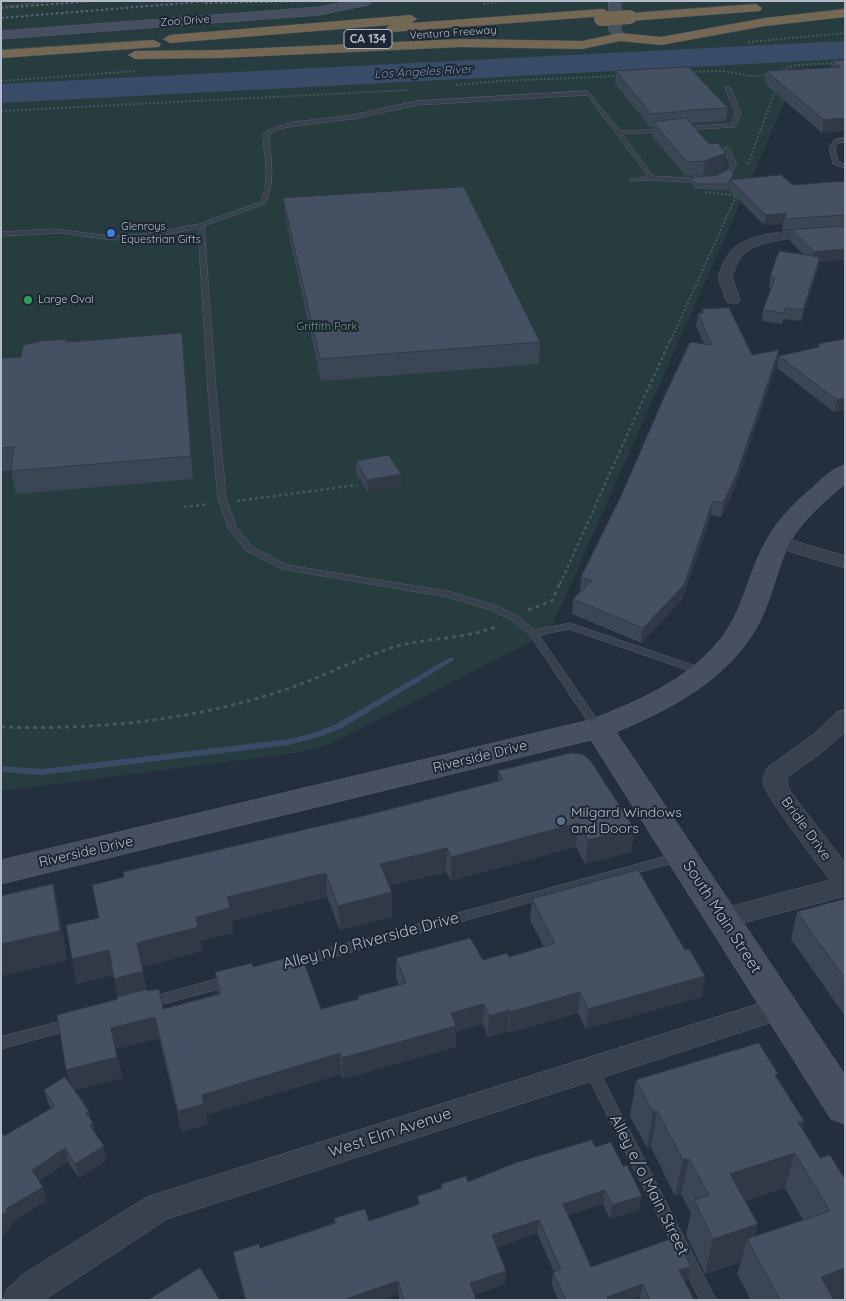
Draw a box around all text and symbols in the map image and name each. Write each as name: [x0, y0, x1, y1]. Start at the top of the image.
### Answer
street label: Zoo Drive: [160, 13, 210, 29]
street label: Ventura Freeway: [409, 23, 497, 43]
road number: CA 134: [344, 30, 392, 48]
water label: Los Angeles River: [374, 62, 472, 82]
place label: Glenroys Equestrian Gifts: [121, 220, 201, 246]
marker: Glenroys Equestrian Gifts: [105, 227, 117, 239]
place label: Large Oval: [38, 293, 94, 307]
marker: Large Oval: [22, 294, 34, 306]
park label: Griffith Park: [297, 320, 357, 334]
street label: Riverside Drive: [431, 737, 529, 777]
street label: Bridle Drive: [777, 794, 835, 864]
place label: Milgard Windows and Doors: [571, 805, 682, 838]
marker: Milgard Windows and Doors: [555, 815, 567, 827]
street label: Riverside Drive: [37, 833, 135, 871]
street label: South Main Street: [678, 857, 766, 977]
street label: Alley n/o Riverside Drive: [281, 908, 461, 974]
street label: West Elm Avenue: [326, 1104, 454, 1162]
street label: Alley e/o Main Street: [605, 1112, 693, 1258]

